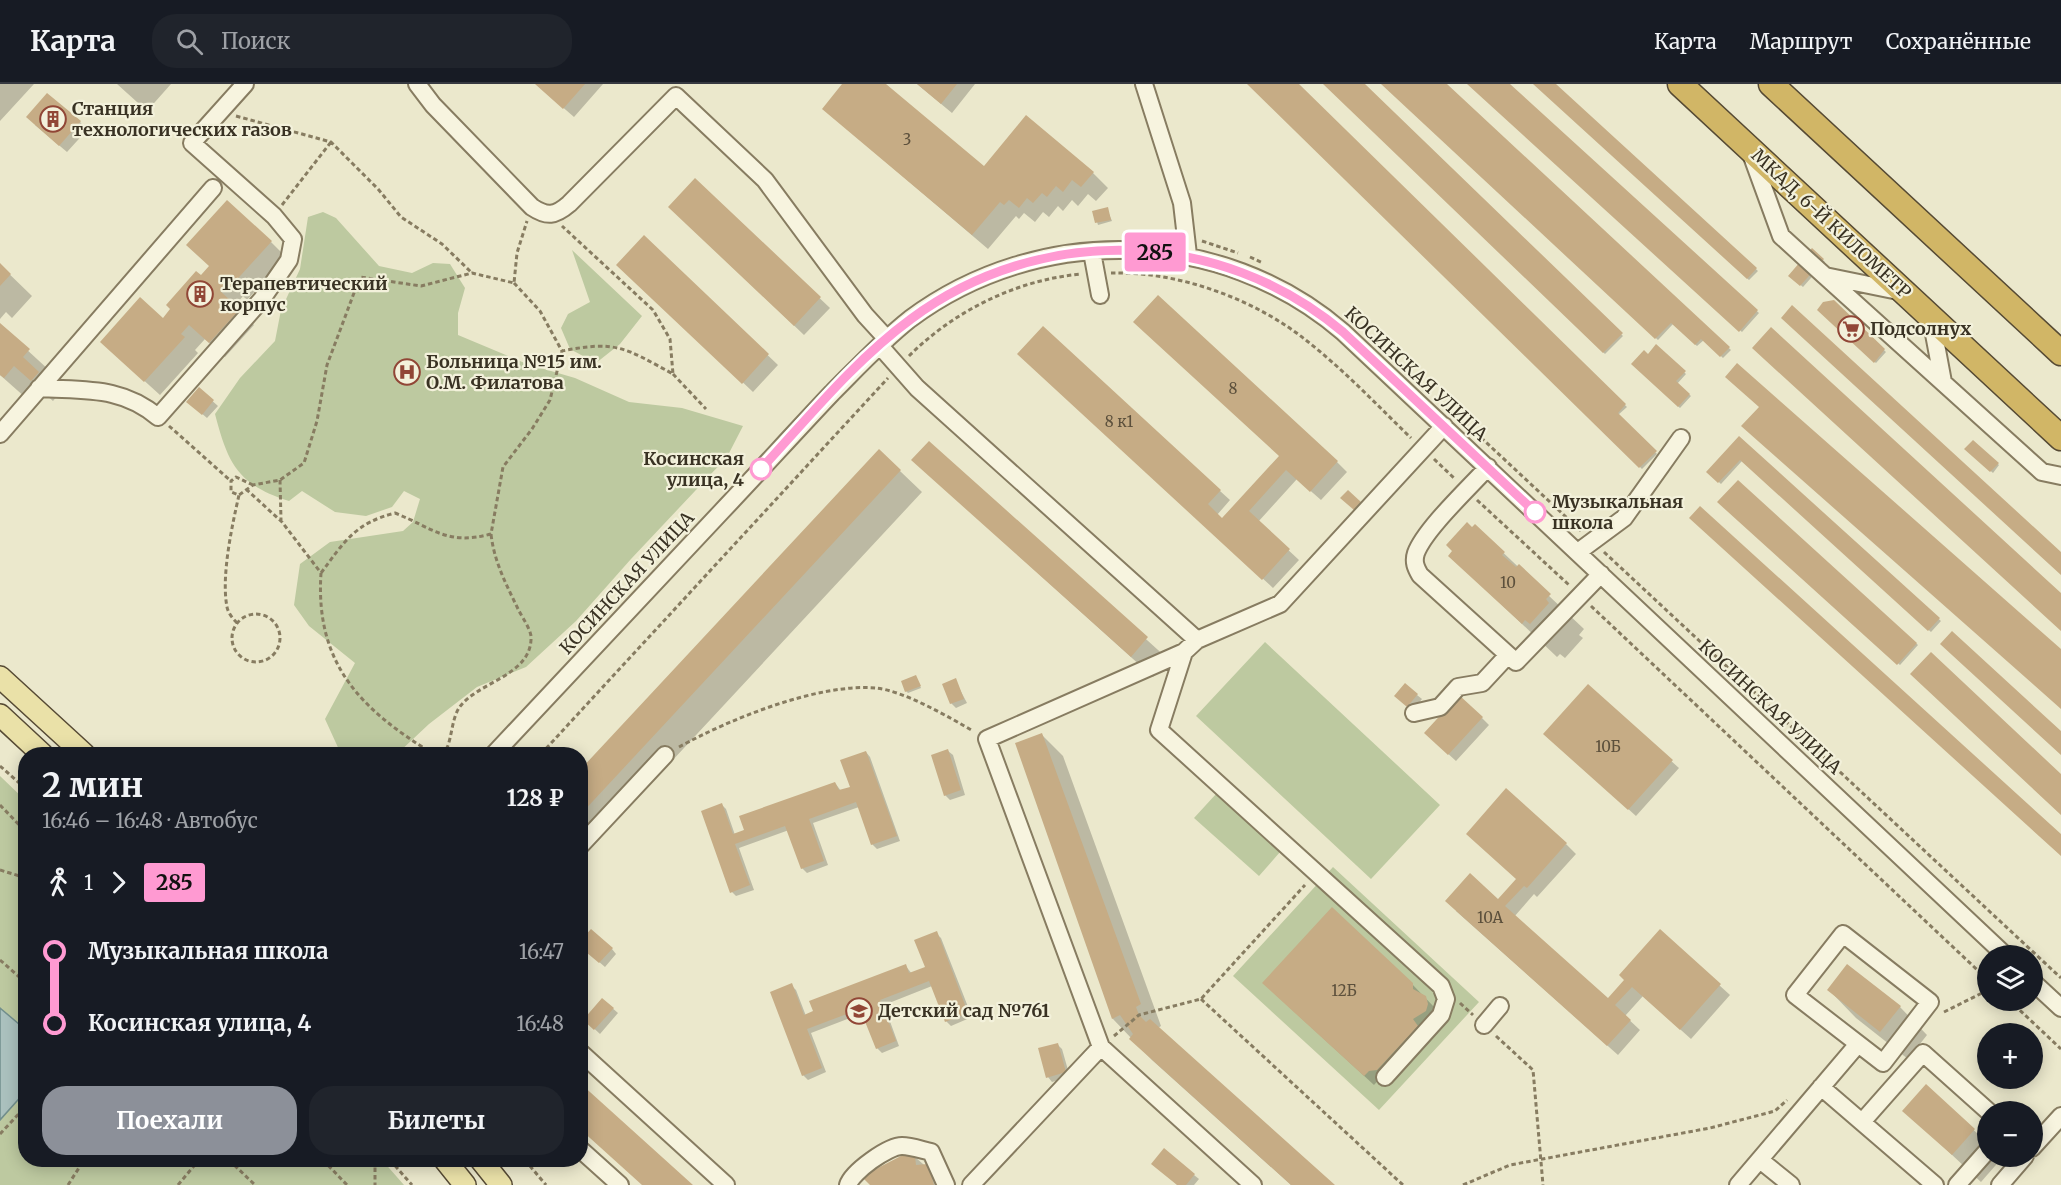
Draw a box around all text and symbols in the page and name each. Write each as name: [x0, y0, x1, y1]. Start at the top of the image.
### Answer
search box: [152, 14, 572, 68]
text: Карта: [30, 23, 116, 59]
icon: search: [173, 25, 206, 58]
text: Поиск: [221, 27, 291, 55]
text: Карта: [1654, 28, 1717, 55]
text: Маршрут: [1750, 28, 1853, 55]
text: Сохранённые: [1886, 28, 2031, 55]
place label: Станция технологических газов: [72, 97, 292, 141]
building icon: Станция технологических газов: [38, 104, 68, 134]
house number: 3: [903, 130, 911, 149]
street label: МКАД, 6-Й КИЛОМЕТР: [1747, 144, 1916, 304]
line badge: 285: [1120, 232, 1190, 272]
text: 285: [1137, 239, 1173, 266]
place label: Терапевтический корпус: [220, 272, 388, 316]
building icon: Терапевтический корпус: [185, 279, 215, 309]
street label: КОСИНСКАЯ УЛИЦА: [1340, 302, 1493, 446]
supermarket icon: Подсолнух: [1836, 314, 1866, 344]
place label: Подсолнух: [1870, 317, 1971, 340]
place label: Больница №15 им. О.М. Филатова: [426, 350, 602, 394]
hospital icon: Больница №15 им. О.М. Филатова: [392, 357, 422, 387]
house number: 8: [1229, 379, 1238, 398]
house number: 8 к1: [1105, 412, 1133, 431]
place label: Косинская улица, 4: [643, 447, 745, 491]
marker: Косинская улица, 4: [750, 458, 772, 480]
place label: Музыкальная школа: [1552, 490, 1683, 534]
marker: Музыкальная школа: [1524, 501, 1546, 523]
street label: КОСИНСКАЯ УЛИЦА: [555, 506, 699, 659]
house number: 10: [1500, 573, 1516, 592]
street label: КОСИНСКАЯ УЛИЦА: [1694, 635, 1847, 779]
house number: 10Б: [1595, 737, 1621, 756]
text: 2 мин: [42, 765, 143, 806]
text: 128 ₽: [506, 784, 564, 812]
text: 16:46 – 16:48 · Автобус: [42, 808, 258, 833]
icon: walk: [42, 866, 75, 899]
icon: forward: [102, 866, 135, 899]
text: 285: [156, 869, 193, 896]
text: 1: [84, 870, 93, 895]
house number: 10А: [1477, 908, 1503, 927]
text: Музыкальная школа: [88, 937, 329, 965]
text: 16:47: [519, 939, 564, 964]
map controls: [1977, 945, 2043, 1167]
button: layers: [1977, 945, 2043, 1011]
house number: 12Б: [1331, 981, 1357, 1000]
school or university icon: Детский сад №761: [844, 996, 874, 1026]
place label: Детский сад №761: [878, 999, 1050, 1022]
text: Косинская улица, 4: [88, 1009, 311, 1037]
text: 16:48: [516, 1011, 564, 1036]
button: +: [1977, 1023, 2043, 1089]
button: Поехали: [42, 1086, 297, 1155]
button: Билеты: [309, 1086, 564, 1155]
button: −: [1977, 1101, 2043, 1167]

